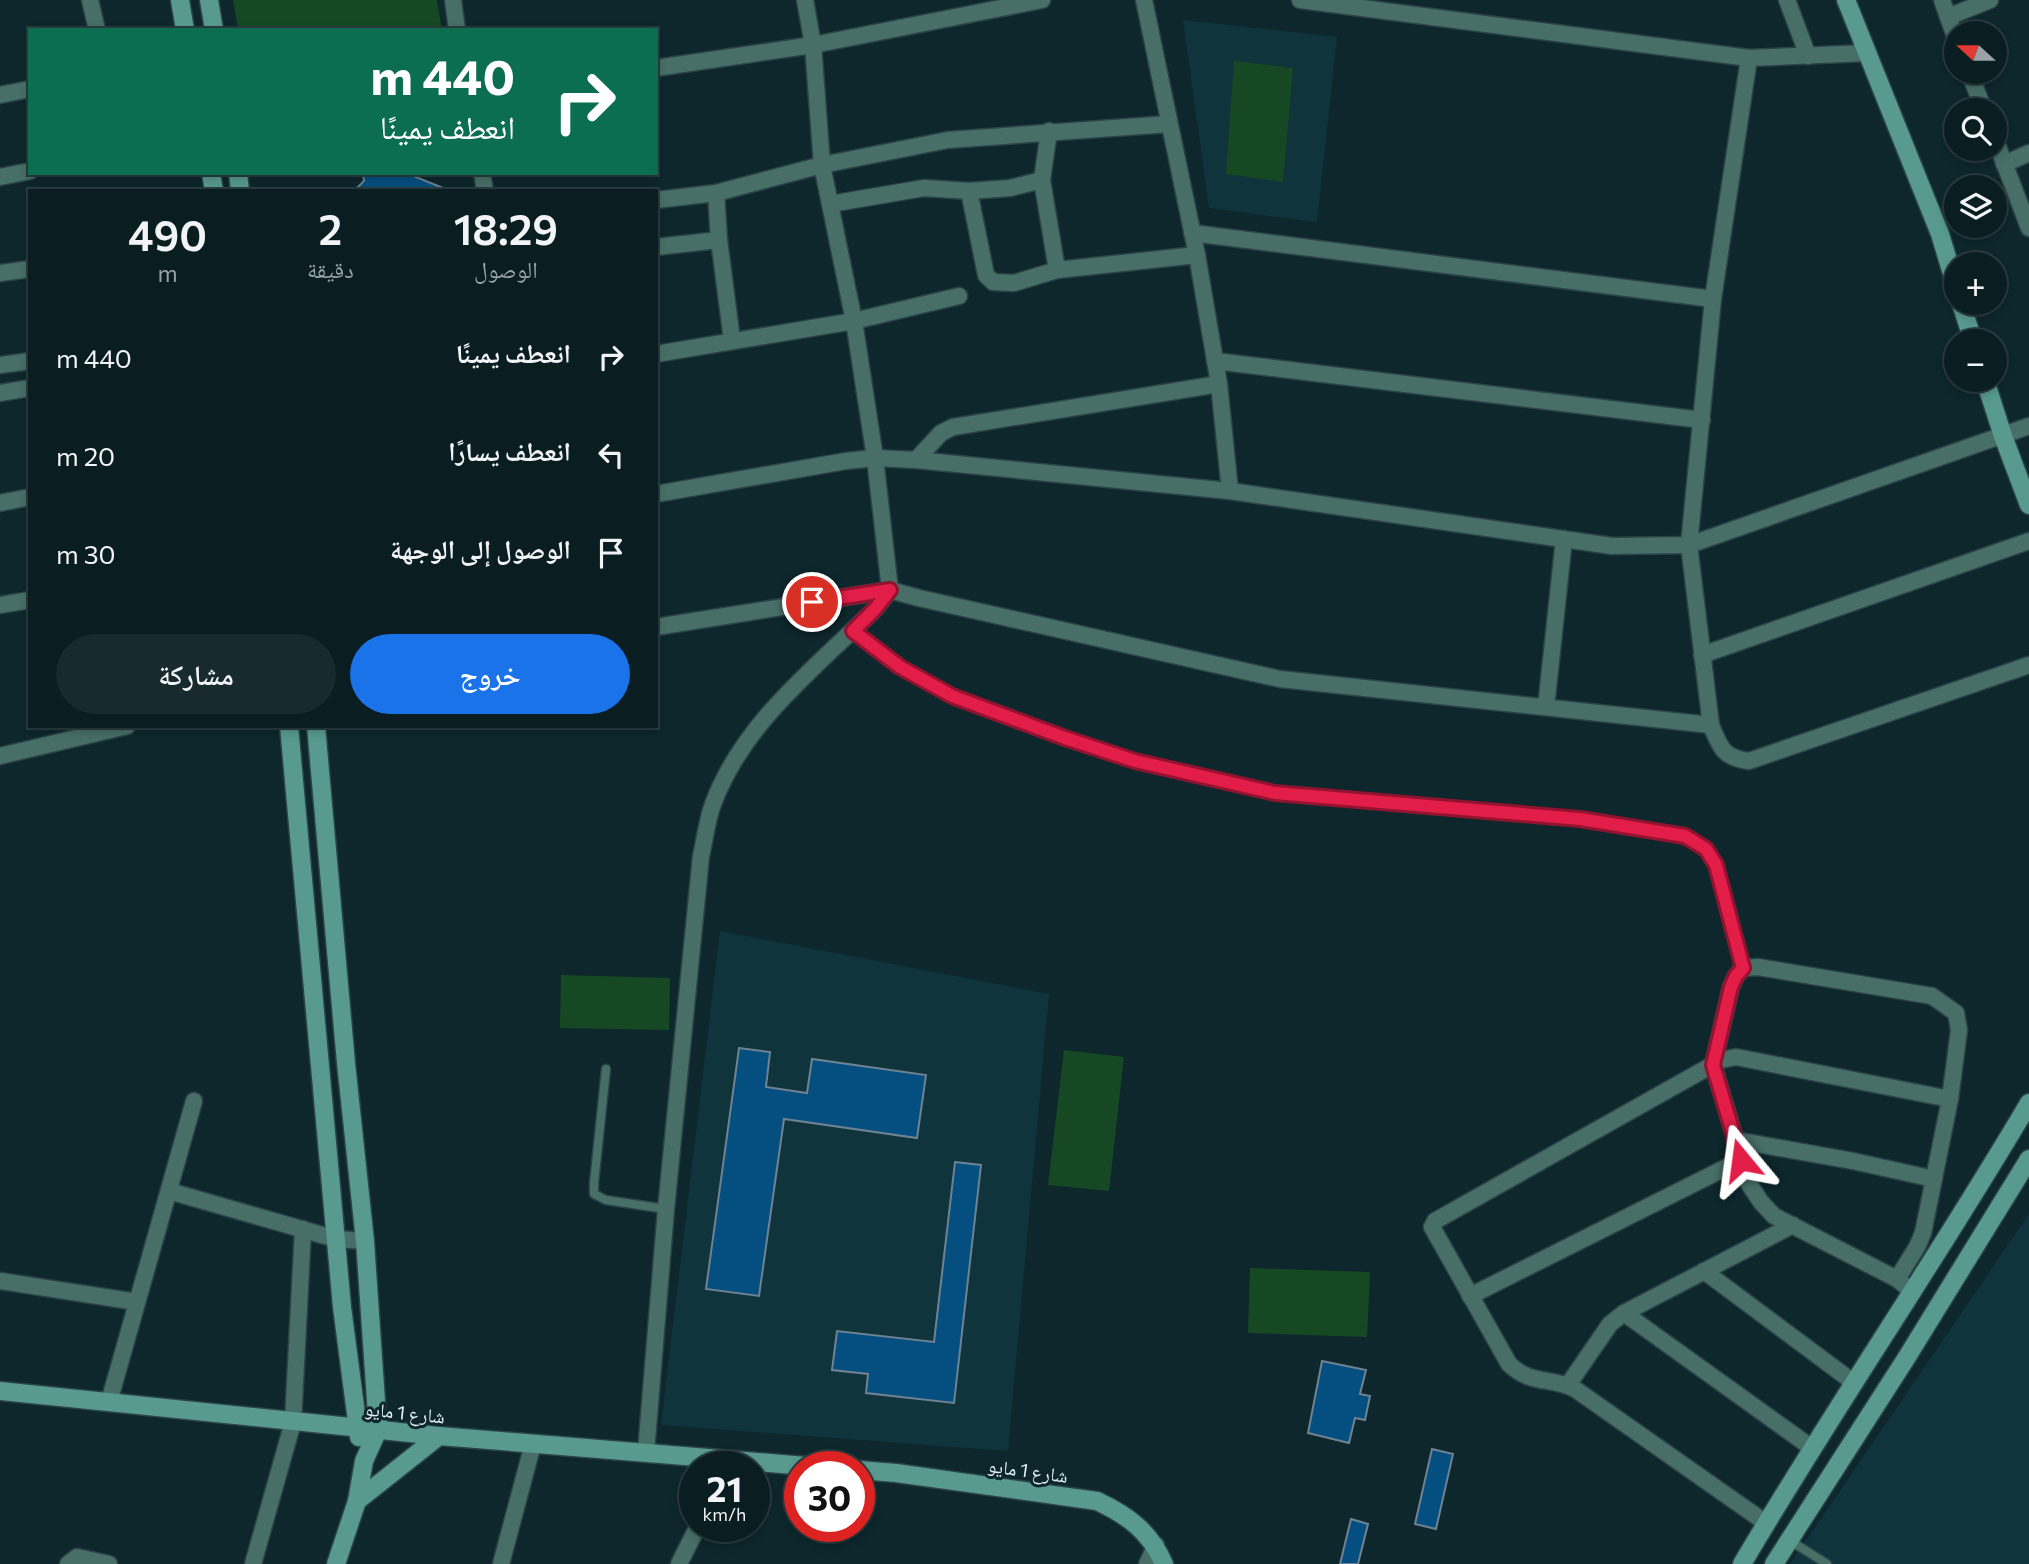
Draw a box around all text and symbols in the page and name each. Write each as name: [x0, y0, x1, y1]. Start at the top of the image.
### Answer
north arrow: [1944, 21, 2007, 84]
map controls: [1944, 21, 2007, 392]
text: 440 m: [370, 45, 515, 105]
icon: right: [539, 56, 630, 147]
button: search: [1944, 98, 2007, 161]
text: انعطف يمينًا: [380, 106, 515, 146]
button: layers: [1944, 175, 2007, 238]
text: 2: [318, 202, 342, 254]
text: 18:29: [454, 202, 558, 254]
text: 490: [128, 208, 207, 260]
button: +: [1944, 252, 2007, 315]
text: دقيقة: [307, 255, 354, 283]
text: الوصول: [474, 255, 538, 283]
text: m: [157, 259, 178, 287]
button: −: [1944, 329, 2007, 392]
text: انعطف يمينًا: [456, 337, 571, 368]
icon: right: [592, 338, 630, 376]
text: 440 m: [56, 342, 132, 373]
text: انعطف يسارًا: [448, 435, 571, 466]
icon: left: [592, 436, 630, 474]
text: 20 m: [56, 440, 115, 471]
text: الوصول إلى الوجهة: [390, 533, 571, 564]
icon: arrive: [592, 534, 630, 572]
text: 30 m: [56, 538, 115, 569]
pin: [782, 572, 842, 632]
icon: arrive: [793, 583, 831, 621]
button: مشاركة: [56, 634, 336, 714]
button: خروج: [350, 634, 630, 714]
position arrow: [1704, 1123, 1778, 1197]
street label: شارع 1 مايو: [364, 1396, 446, 1429]
speed limit sign: 30: [784, 1451, 875, 1542]
street label: شارع 1 مايو: [986, 1453, 1069, 1488]
text: 21: [707, 1466, 742, 1509]
text: km/h: [703, 1503, 746, 1525]

